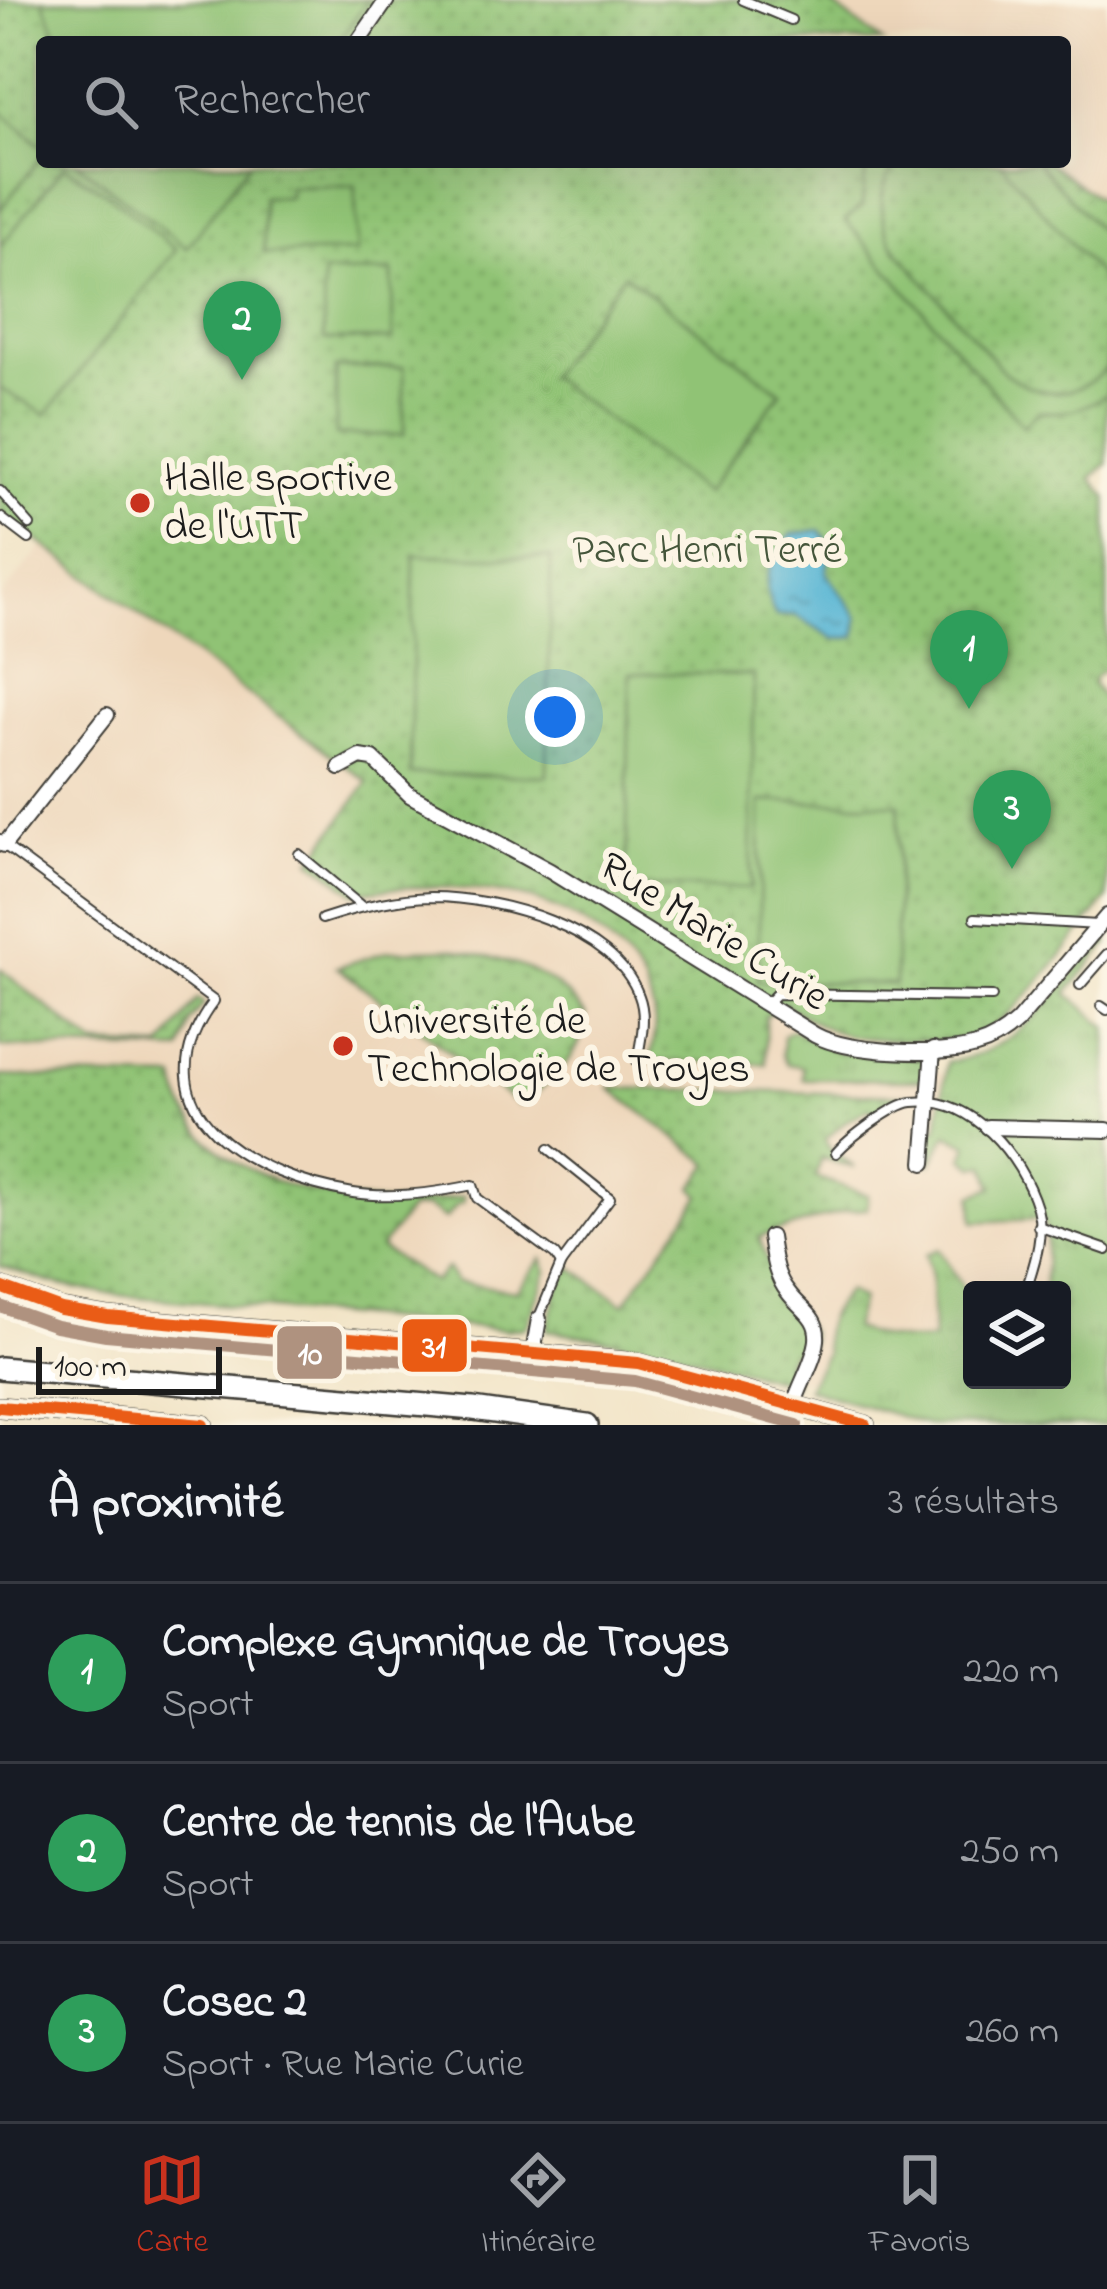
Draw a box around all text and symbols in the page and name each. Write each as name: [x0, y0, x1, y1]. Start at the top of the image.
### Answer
search box: [36, 36, 1071, 168]
icon: search: [78, 69, 144, 135]
text: Rechercher: [174, 69, 370, 135]
pin: 2: [203, 281, 281, 380]
place label: Halle sportive de l'UTT: [164, 449, 392, 558]
marker: Halle sportive de l'UTT: [127, 490, 153, 516]
park label: Parc Henri Terré: [572, 521, 842, 582]
pin: 1: [930, 610, 1008, 709]
your location: [525, 687, 585, 747]
pin: 3: [973, 770, 1051, 869]
street label: Rue Marie Curie: [586, 838, 840, 1028]
place label: Université de Technologie de Troyes: [367, 992, 750, 1101]
marker: Université de Technologie de Troyes: [330, 1033, 356, 1059]
map controls: [963, 1281, 1071, 1389]
button: layers: [963, 1281, 1071, 1389]
line badge: 31: [400, 1317, 469, 1374]
line badge: 10: [275, 1324, 344, 1381]
text: 31: [421, 1325, 447, 1373]
text: 10: [298, 1332, 322, 1380]
scale bar: [36, 1341, 222, 1394]
text: 100 m: [54, 1344, 127, 1392]
text: À proximité: [48, 1466, 283, 1541]
text: 3 résultats: [888, 1475, 1059, 1532]
text: Complexe Gymnique de Troyes: [162, 1611, 730, 1677]
text: 1: [81, 1644, 93, 1701]
text: 220 m: [963, 1644, 1059, 1701]
text: Sport: [162, 1677, 254, 1734]
text: Centre de tennis de l'Aube: [162, 1791, 634, 1857]
text: 2: [77, 1824, 97, 1881]
text: 250 m: [960, 1824, 1059, 1881]
text: Sport: [162, 1857, 254, 1914]
text: Cosec 2: [162, 1971, 307, 2037]
text: 3: [79, 2004, 95, 2061]
text: 260 m: [966, 2004, 1059, 2061]
text: Sport · Rue Marie Curie: [162, 2037, 524, 2094]
tab: Carte: [136, 2147, 208, 2267]
tab: Itinéraire: [481, 2147, 596, 2267]
tab: Favoris: [869, 2147, 971, 2267]

